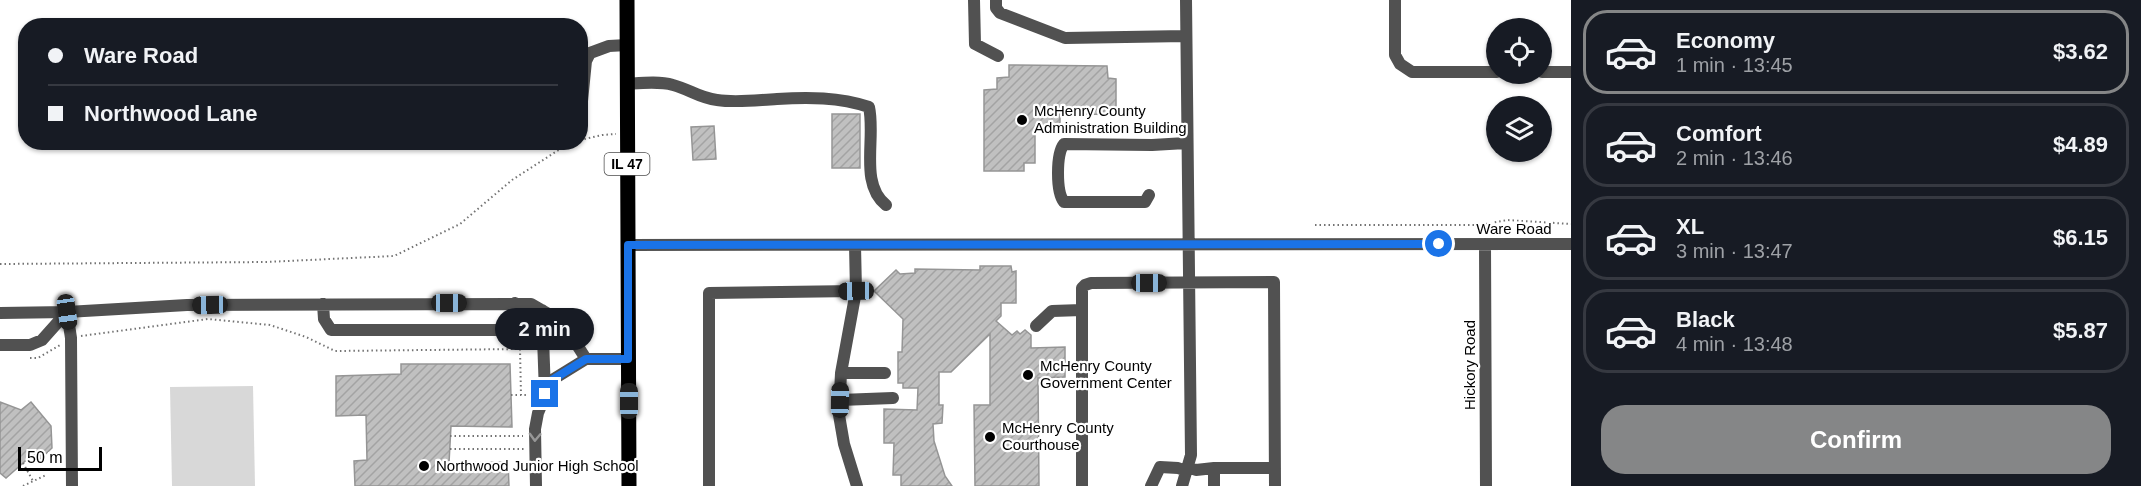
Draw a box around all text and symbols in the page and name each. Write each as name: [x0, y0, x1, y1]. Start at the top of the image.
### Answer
map controls: [1486, 18, 1552, 162]
button: locate: [1486, 18, 1552, 84]
icon: car: [1604, 25, 1658, 79]
text: Economy: [1676, 28, 1775, 53]
text: $3.62: [2053, 39, 2108, 64]
text: Ware Road: [84, 43, 198, 68]
text: 1 min · 13:45: [1676, 54, 1793, 76]
button: layers: [1486, 96, 1552, 162]
text: Northwood Lane: [84, 101, 258, 126]
place label: McHenry County Administration Building: [1034, 102, 1187, 136]
marker: McHenry County Administration Building: [1015, 113, 1029, 127]
icon: car: [1604, 118, 1658, 172]
text: Comfort: [1676, 121, 1762, 146]
text: $4.89: [2053, 132, 2108, 157]
text: 2 min · 13:46: [1676, 147, 1793, 169]
road number: IL 47: [604, 153, 650, 175]
icon: car: [1604, 211, 1658, 265]
text: XL: [1676, 214, 1704, 239]
street label: Ware Road: [1476, 220, 1552, 237]
text: $6.15: [2053, 225, 2108, 250]
route start: [1425, 230, 1452, 257]
text: 3 min · 13:47: [1676, 240, 1793, 262]
car: [1131, 274, 1167, 292]
car: [838, 282, 874, 300]
car: [56, 293, 78, 331]
car: [431, 294, 467, 312]
car: [192, 296, 228, 314]
icon: car: [1604, 304, 1658, 358]
callout: 2 min: [496, 307, 594, 349]
text: Black: [1676, 307, 1735, 332]
text: 2 min: [518, 318, 571, 340]
text: $5.87: [2053, 318, 2108, 343]
street label: Hickory Road: [1461, 320, 1478, 410]
text: 4 min · 13:48: [1676, 333, 1793, 355]
place label: McHenry County Government Center: [1040, 357, 1172, 391]
marker: McHenry County Government Center: [1021, 368, 1035, 382]
route end: [531, 380, 558, 407]
car: [831, 382, 849, 418]
car: [620, 383, 638, 419]
button: Confirm: [1601, 405, 2111, 474]
place label: McHenry County Courthouse: [1002, 419, 1114, 453]
marker: McHenry County Courthouse: [983, 430, 997, 444]
one-way arrow: [529, 433, 542, 442]
scale bar: [18, 444, 102, 472]
text: 50 m: [27, 449, 63, 466]
place label: Northwood Junior High School: [436, 457, 639, 474]
marker: Northwood Junior High School: [417, 459, 431, 473]

